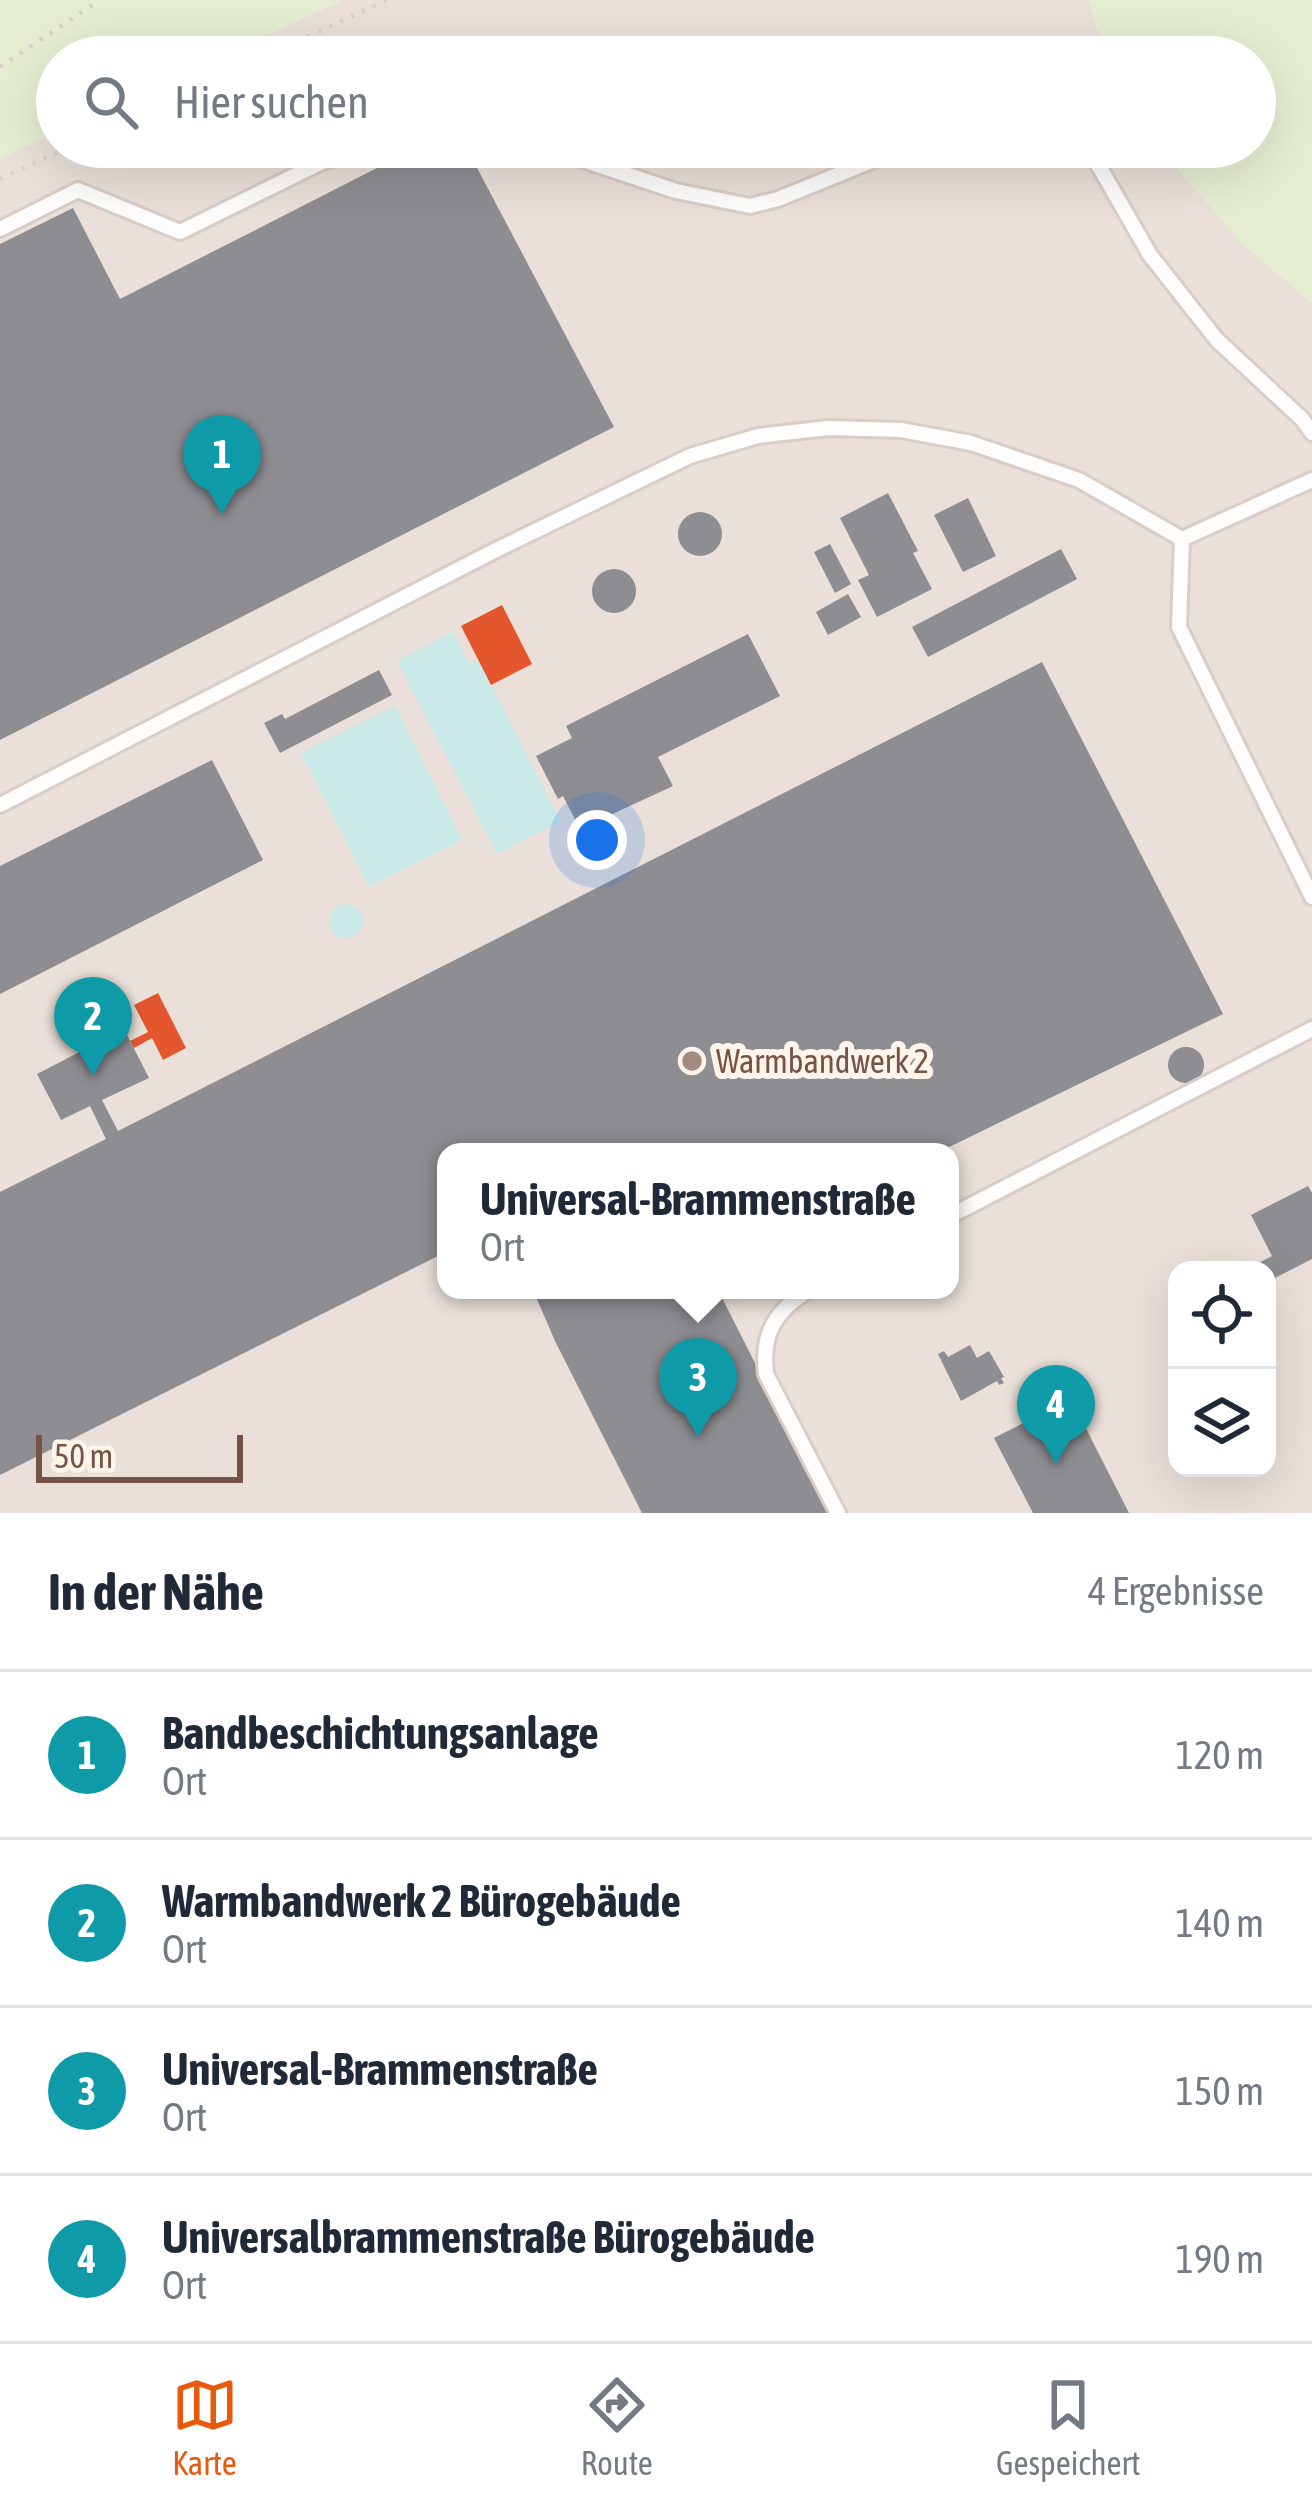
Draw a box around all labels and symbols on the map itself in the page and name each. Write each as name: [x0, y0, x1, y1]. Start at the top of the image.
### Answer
pin: 1: [183, 415, 261, 514]
your location: [567, 810, 627, 870]
pin: 2: [54, 977, 132, 1076]
place label: Warmbandwerk 2: [716, 1042, 929, 1080]
marker: Warmbandwerk 2: [679, 1048, 705, 1074]
pin: 3: [659, 1338, 737, 1437]
pin: 4: [1017, 1365, 1095, 1464]
scale bar: [36, 1429, 243, 1482]

